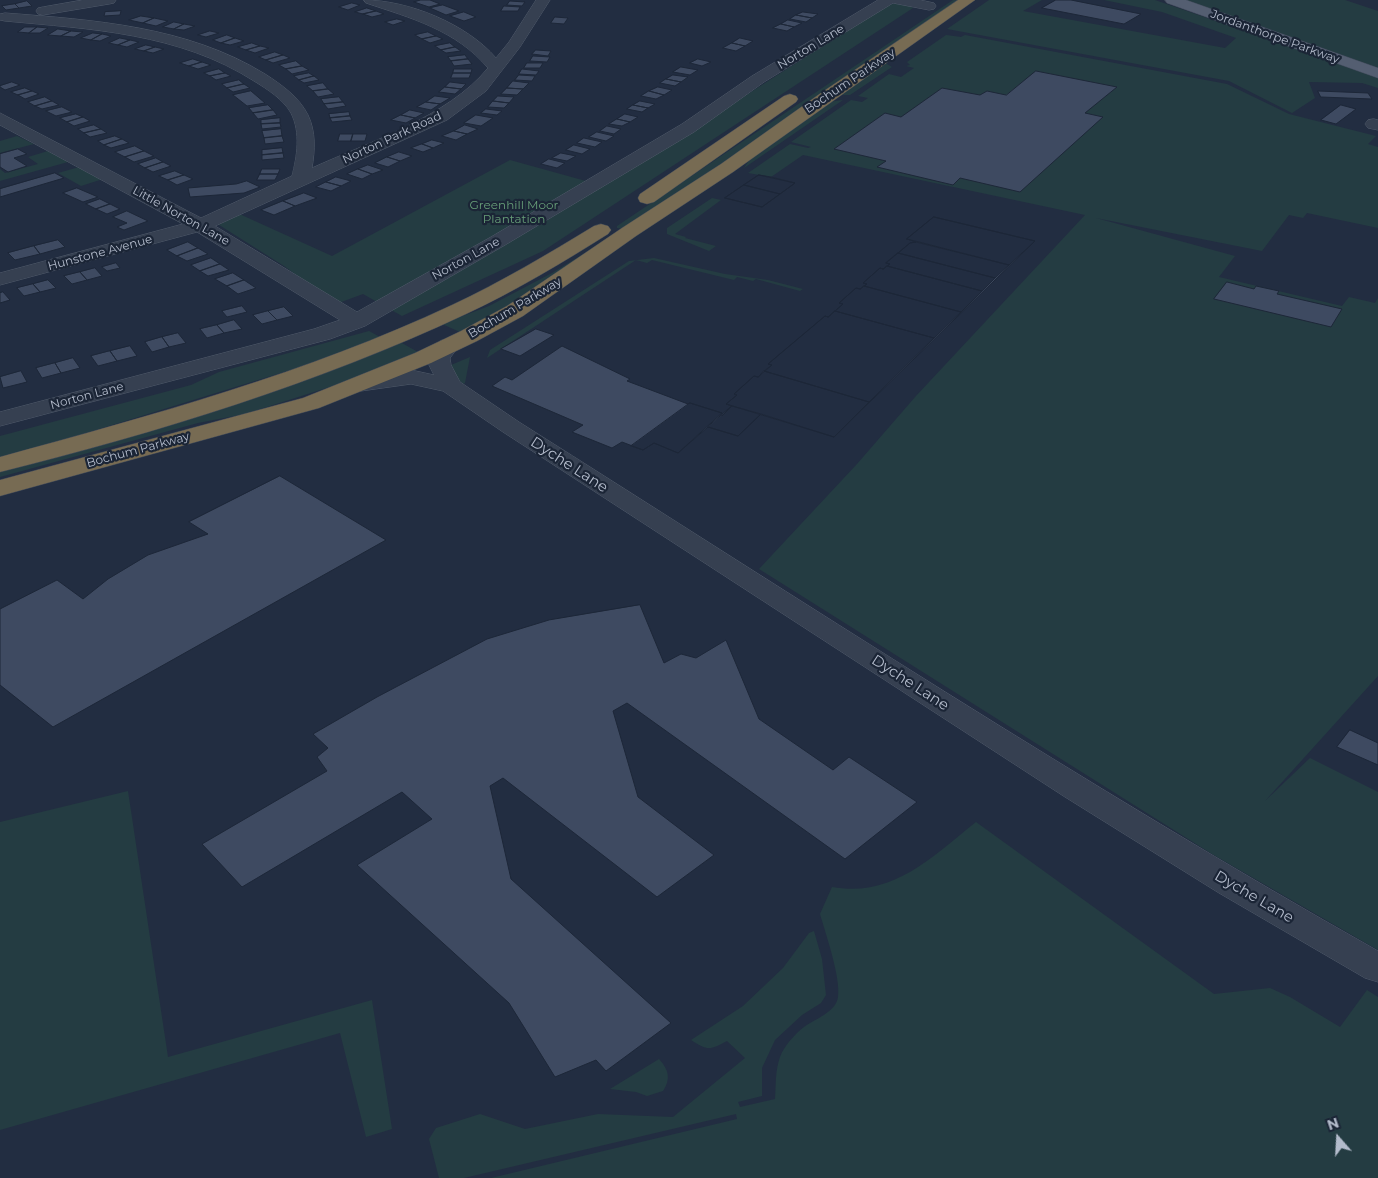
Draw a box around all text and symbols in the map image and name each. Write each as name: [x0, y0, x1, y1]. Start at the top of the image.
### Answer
street label: Jordanthorpe Parkway: [1209, 7, 1341, 67]
street label: Norton Lane: [775, 21, 847, 73]
street label: Bochum Parkway: [802, 45, 898, 117]
street label: Norton Park Road: [340, 109, 444, 167]
street label: Little Norton Lane: [130, 183, 232, 249]
park label: Greenhill Moor Plantation: [470, 198, 558, 226]
street label: Hunstone Avenue: [46, 232, 154, 274]
street label: Norton Lane: [430, 234, 502, 284]
street label: Bochum Parkway: [466, 275, 564, 341]
street label: Norton Lane: [49, 379, 125, 413]
street label: Bochum Parkway: [85, 429, 191, 471]
street label: Dyche Lane: [527, 433, 611, 497]
street label: Dyche Lane: [868, 651, 952, 715]
street label: Dyche Lane: [1211, 867, 1297, 927]
north arrow: [1313, 1113, 1363, 1163]
text: N: [1325, 1113, 1341, 1134]

